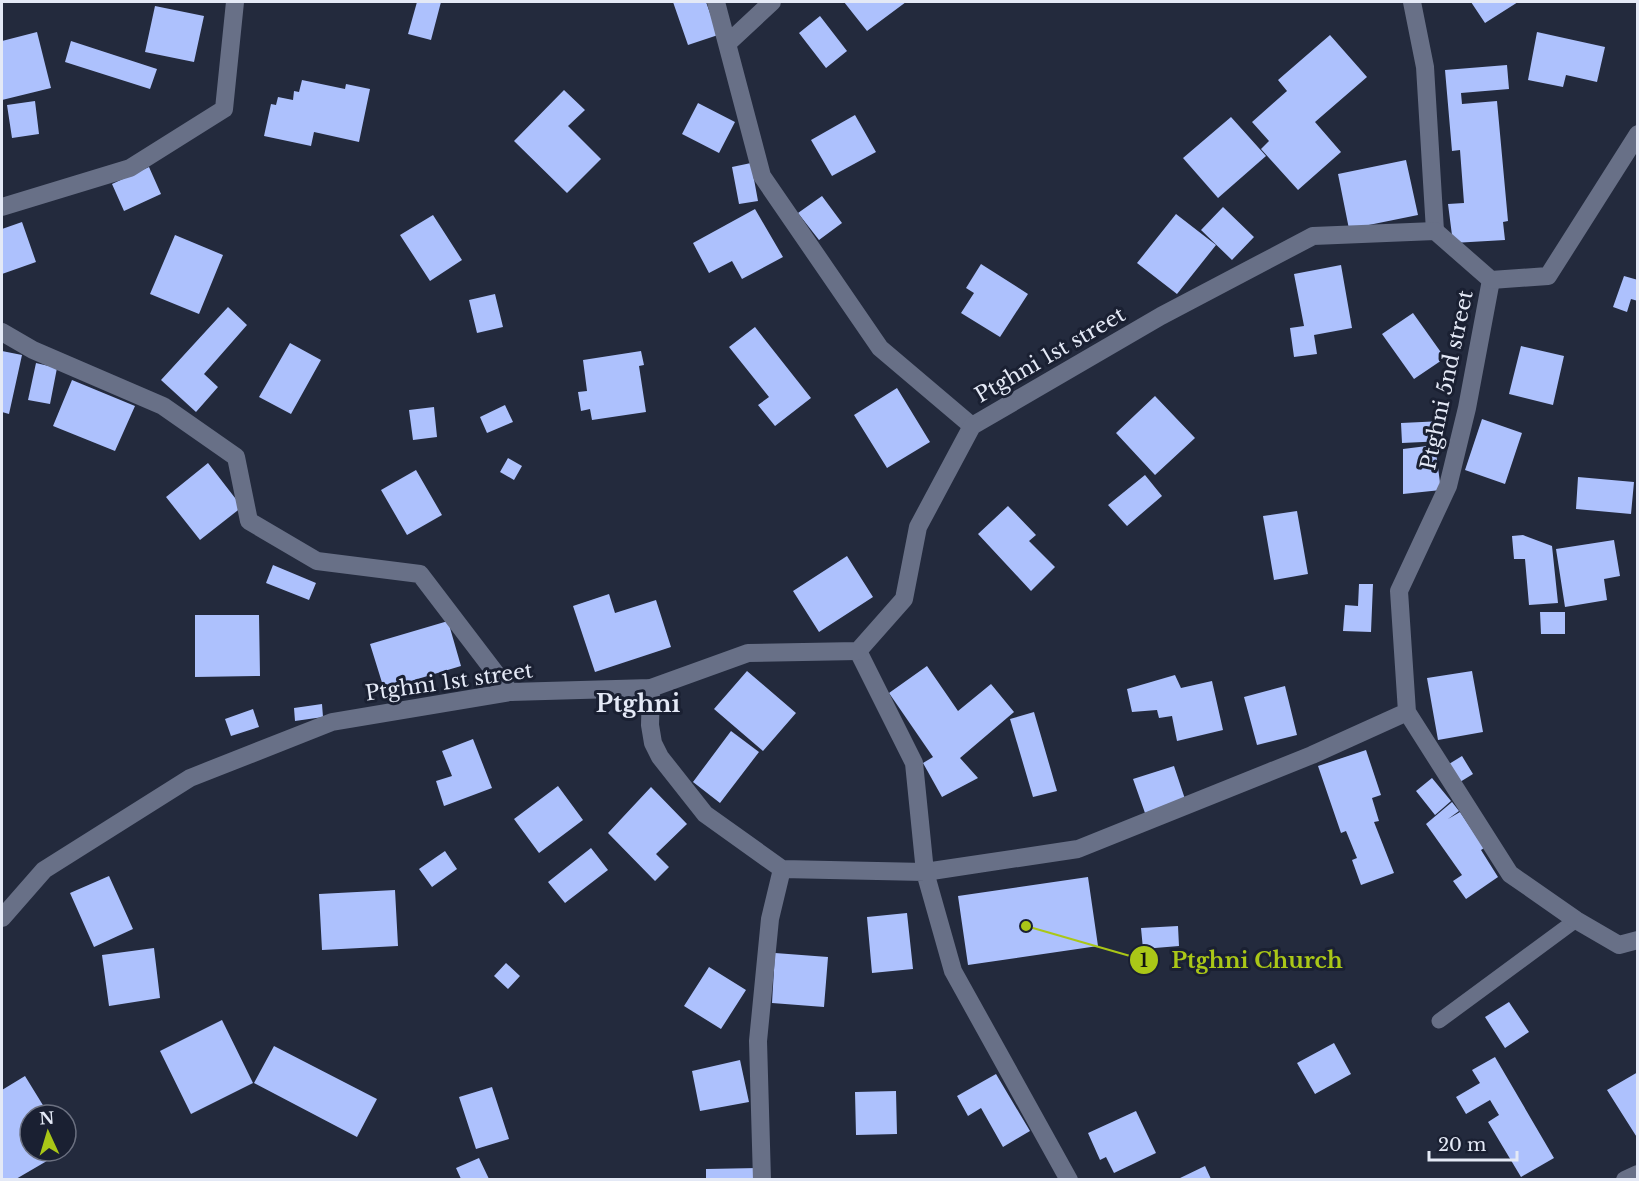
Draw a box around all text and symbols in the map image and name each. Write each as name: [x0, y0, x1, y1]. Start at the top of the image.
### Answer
street label: Ptghni 5nd street: [1415, 288, 1479, 472]
street label: Ptghni 1st street: [970, 301, 1130, 409]
street label: Ptghni 1st street: [363, 657, 535, 707]
district label: Ptghni: [596, 689, 680, 718]
callout: Ptghni Church: [1129, 940, 1354, 980]
text: Ptghni Church: [1171, 947, 1343, 974]
text: 1: [1140, 950, 1148, 972]
north arrow: [18, 1103, 78, 1163]
text: N: [39, 1108, 55, 1129]
scale bar: [1429, 1124, 1518, 1162]
text: 20 m: [1438, 1134, 1486, 1156]

